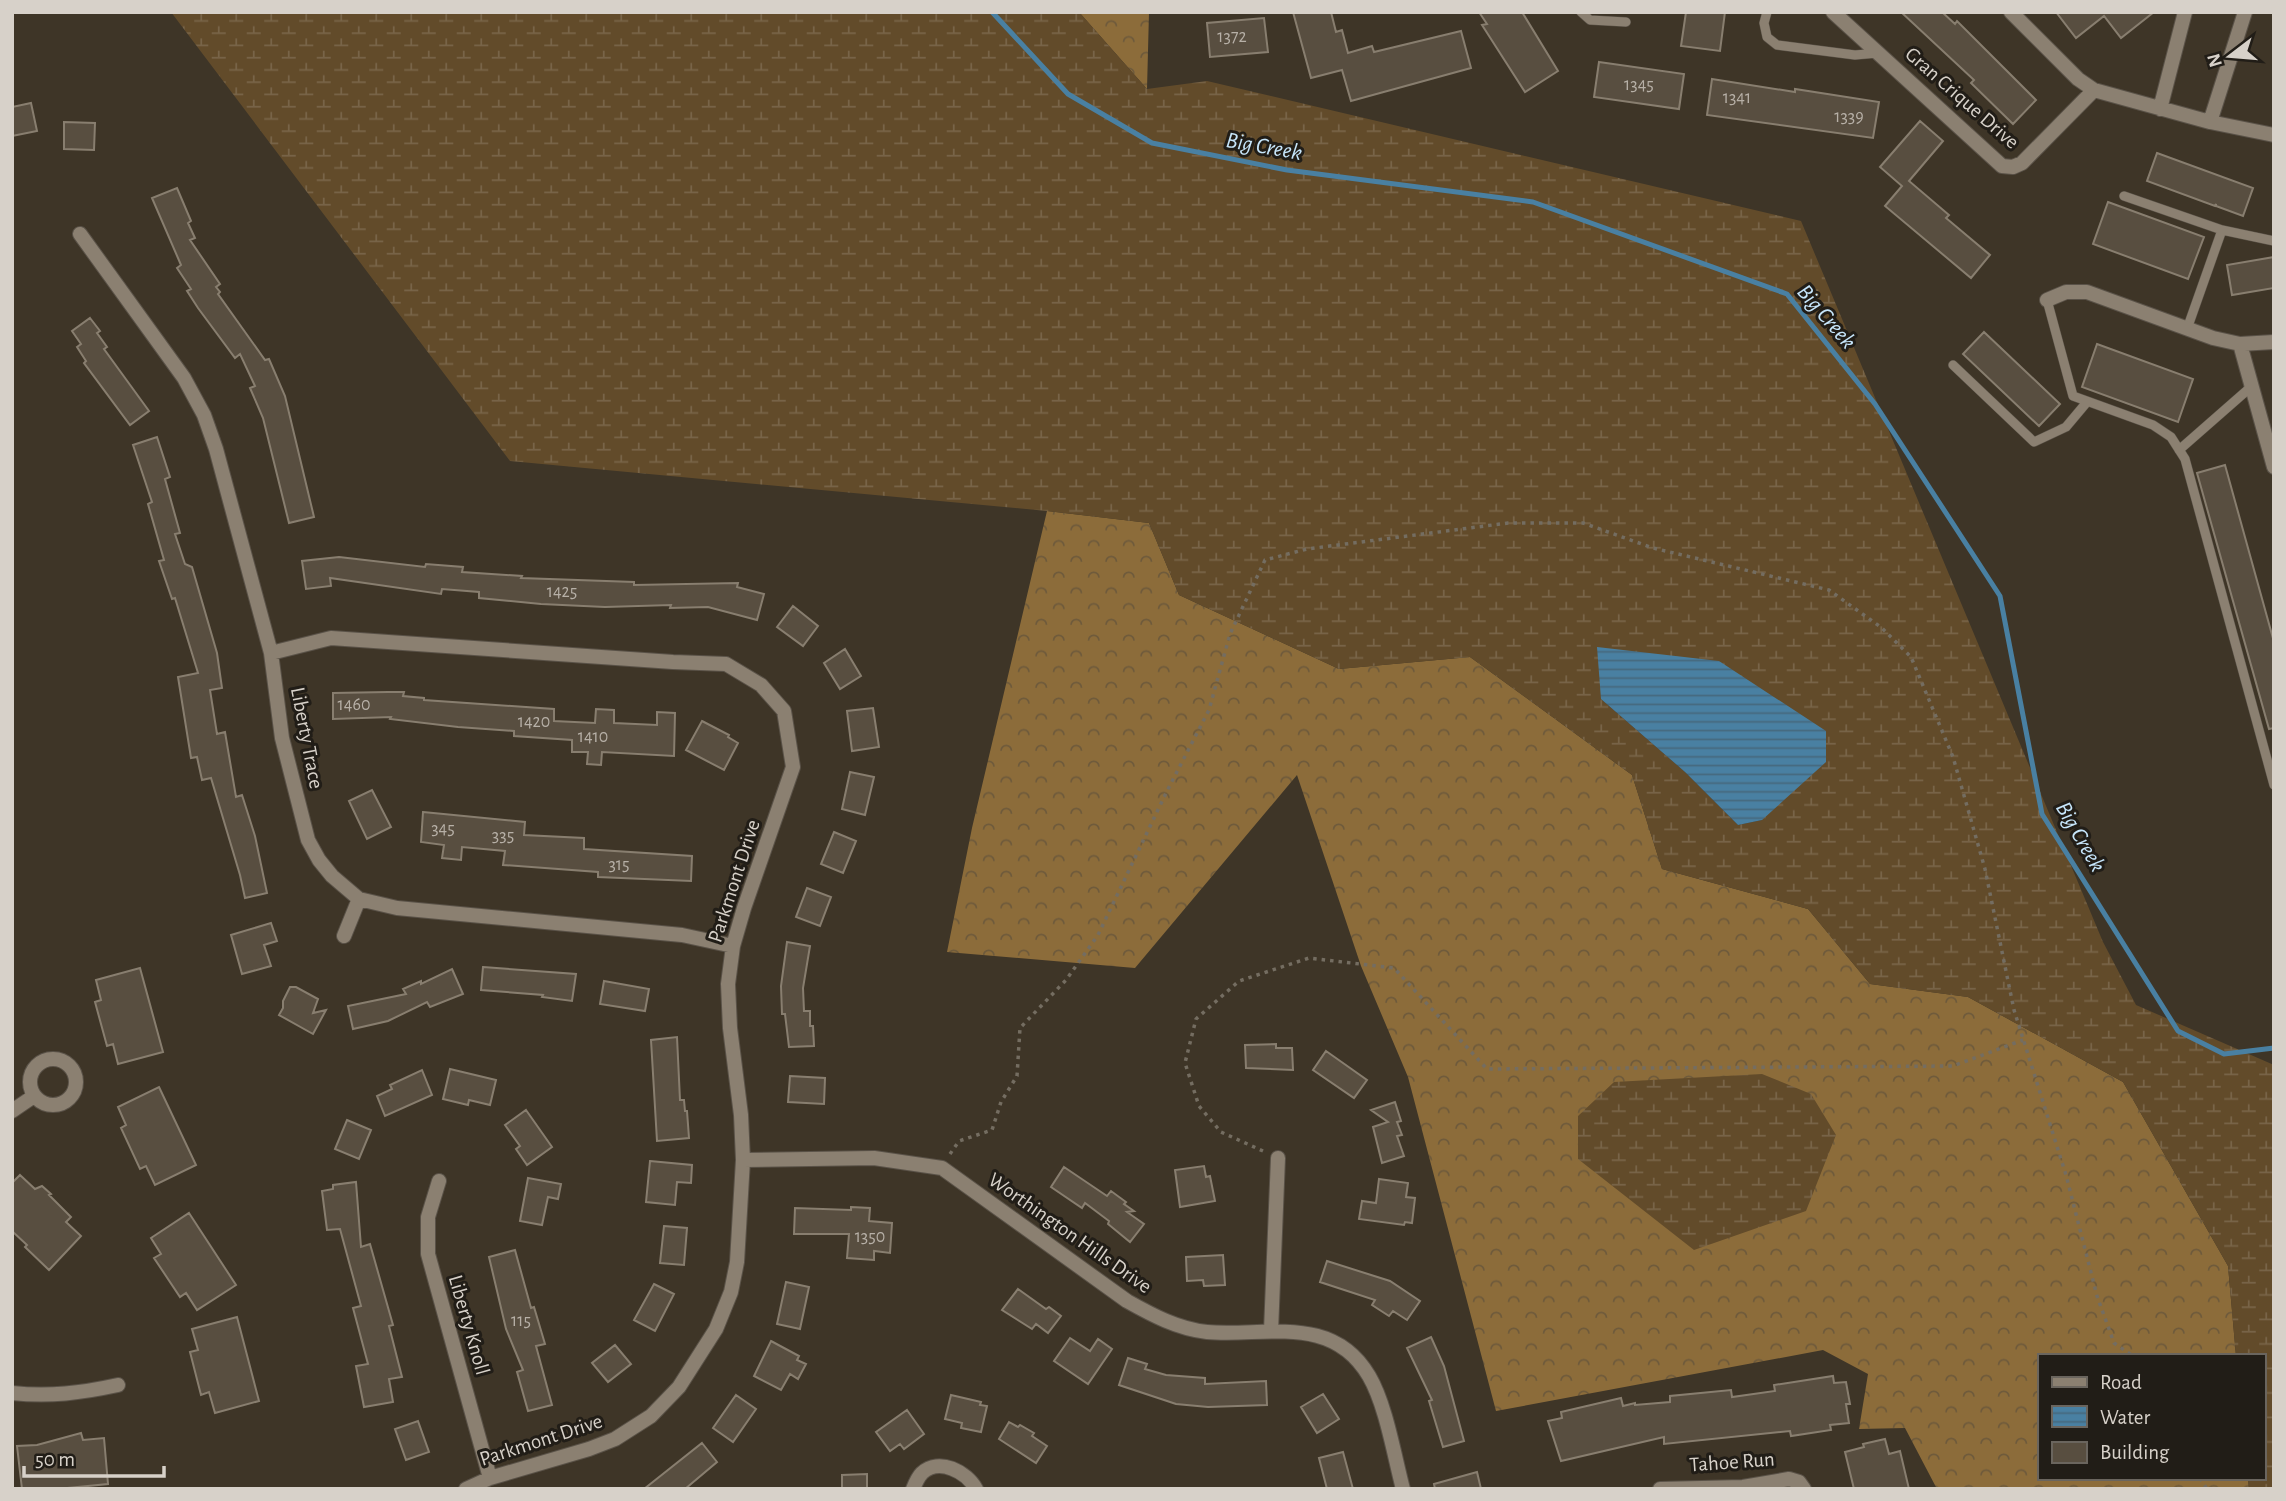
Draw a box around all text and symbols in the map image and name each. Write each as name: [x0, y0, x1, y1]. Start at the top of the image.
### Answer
north arrow: [2195, 21, 2265, 91]
house number: 1372: [1217, 28, 1247, 46]
street label: Gran Crique Drive: [1901, 43, 2023, 153]
text: N: [2204, 51, 2226, 69]
house number: 1345: [1624, 76, 1654, 94]
house number: 1341: [1723, 89, 1751, 107]
house number: 1339: [1834, 108, 1864, 126]
water label: Big Creek: [1224, 129, 1304, 165]
water label: Big Creek: [1792, 280, 1860, 354]
house number: 1425: [547, 583, 577, 601]
street label: Liberty Trace: [287, 685, 327, 791]
house number: 1460: [338, 696, 370, 714]
house number: 1420: [518, 713, 550, 731]
house number: 1410: [578, 728, 608, 746]
water label: Big Creek: [2051, 798, 2109, 876]
street label: Parkmont Drive: [704, 817, 764, 945]
house number: 345: [431, 820, 455, 838]
house number: 335: [492, 827, 514, 845]
house number: 315: [608, 856, 630, 874]
street label: Worthington Hills Drive: [985, 1169, 1155, 1297]
house number: 1350: [855, 1228, 885, 1246]
street label: Liberty Knoll: [445, 1273, 493, 1377]
house number: 115: [511, 1312, 531, 1330]
legend: [2038, 1354, 2265, 1480]
text: Road: [2100, 1372, 2142, 1393]
text: Water: [2100, 1407, 2150, 1428]
street label: Parkmont Drive: [477, 1410, 605, 1470]
scale bar: [24, 1434, 164, 1478]
text: Building: [2100, 1442, 2170, 1463]
text: 50 m: [35, 1449, 75, 1470]
street label: Tahoe Run: [1689, 1449, 1775, 1475]

